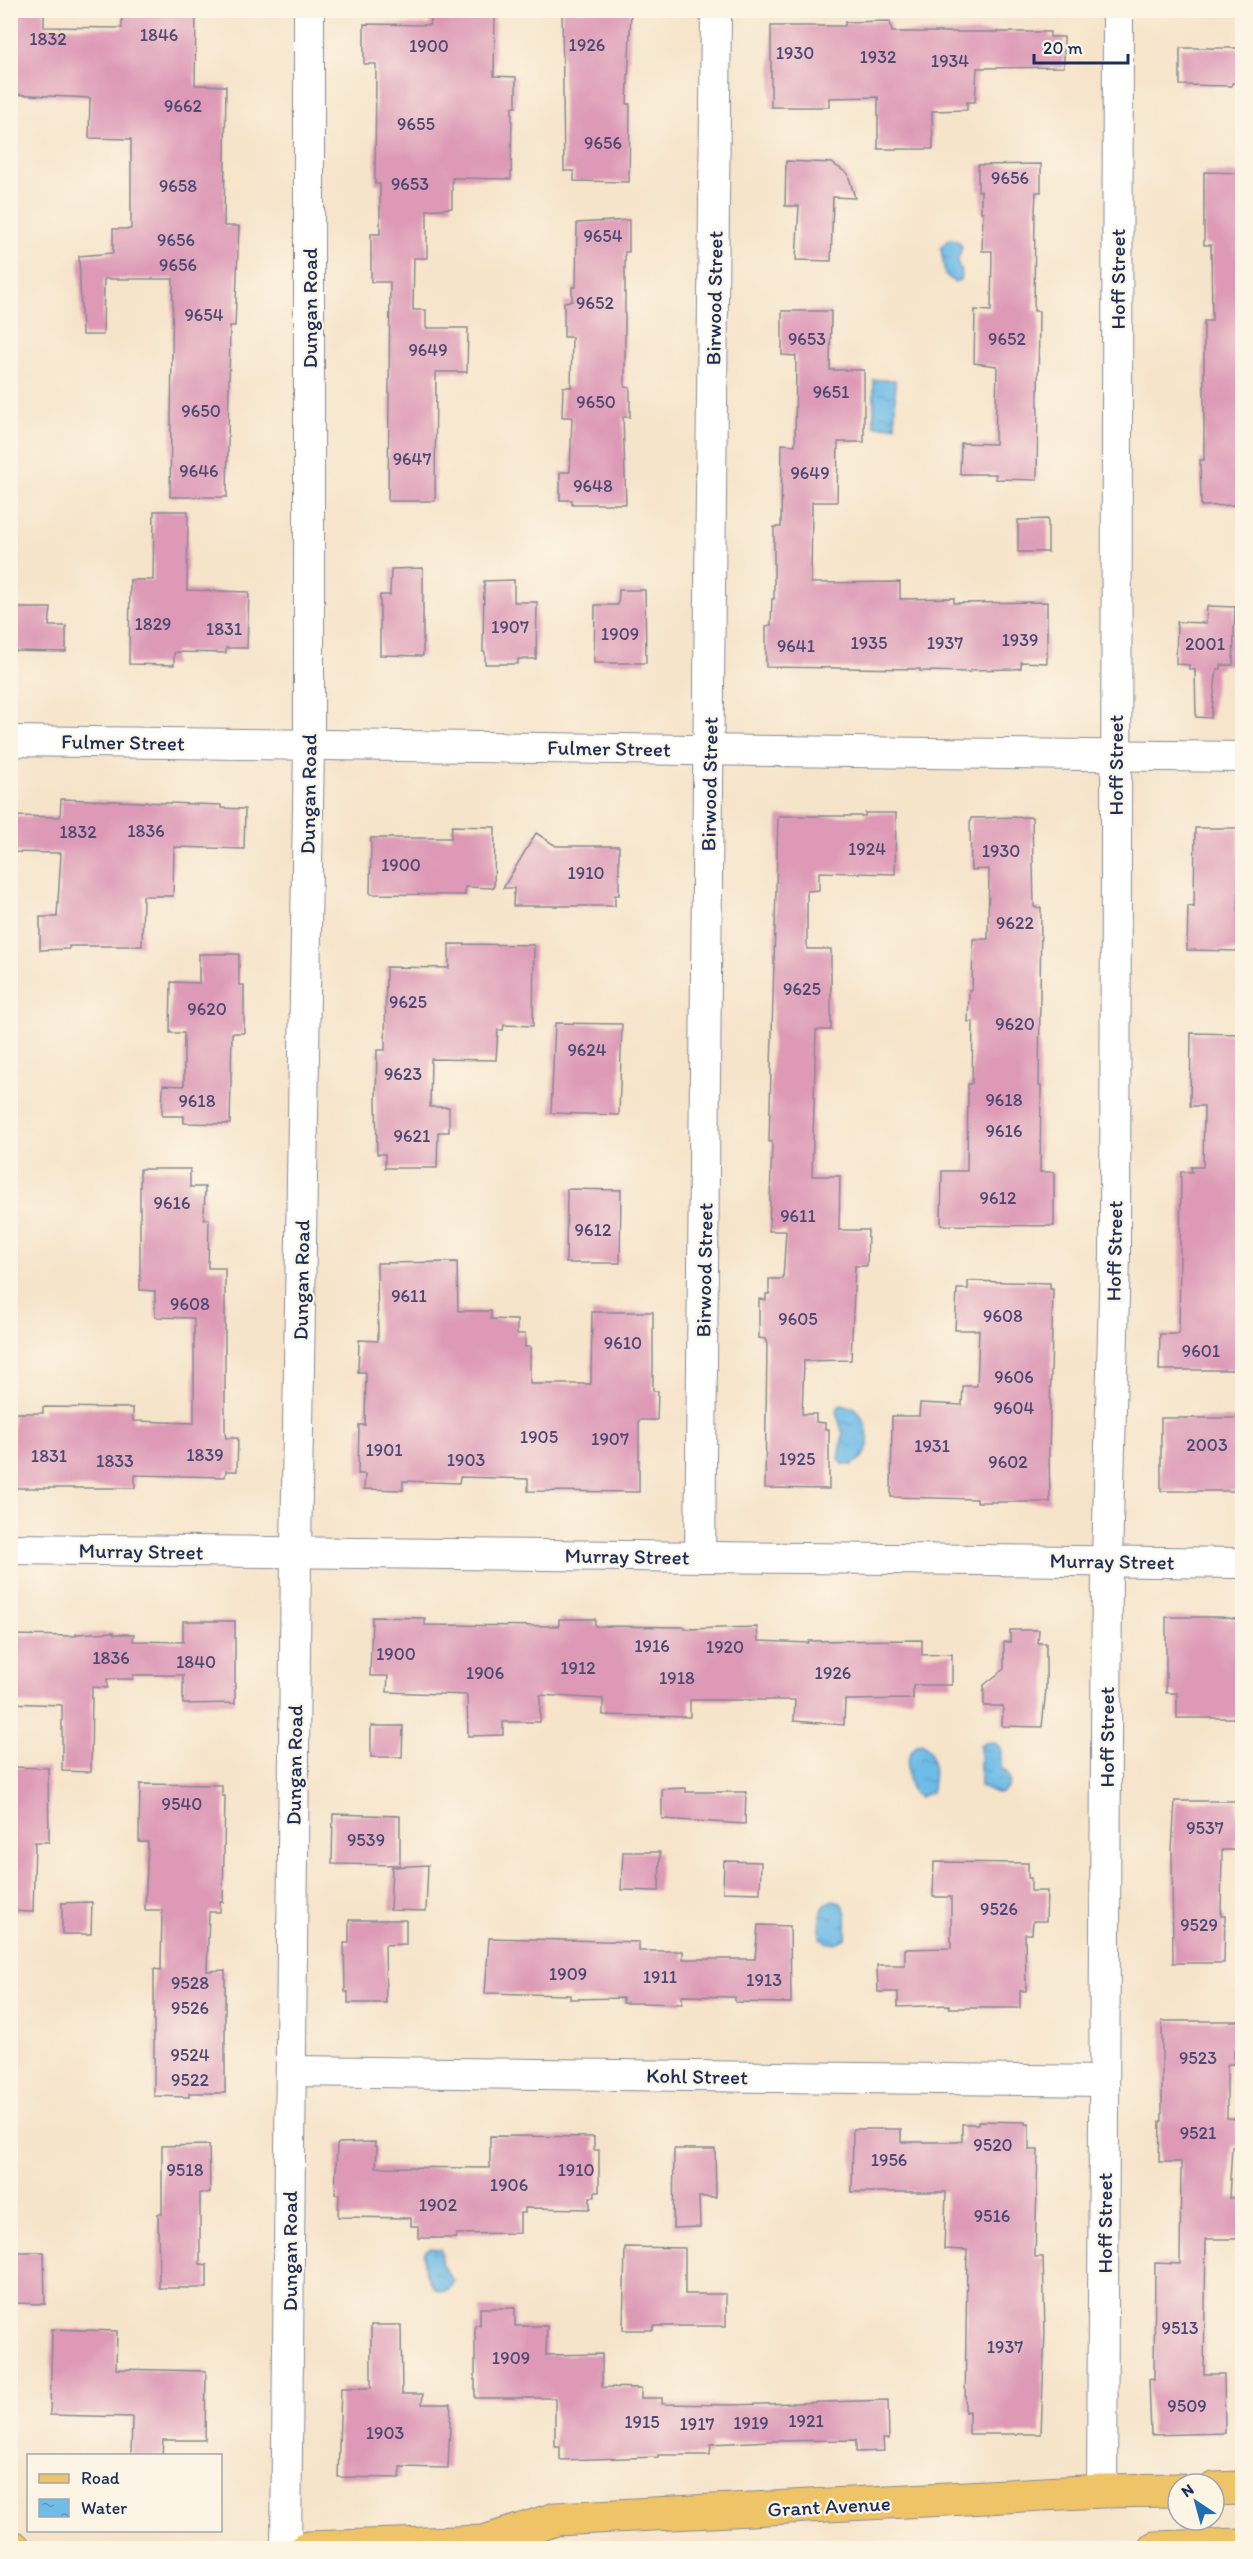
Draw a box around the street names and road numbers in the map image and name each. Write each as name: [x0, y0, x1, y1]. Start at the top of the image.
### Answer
street label: Hoff Street: [1105, 228, 1130, 329]
street label: Birwood Street: [700, 230, 728, 365]
street label: Dungan Road: [297, 247, 322, 368]
street label: Hoff Street: [1103, 714, 1128, 815]
street label: Birwood Street: [695, 716, 723, 851]
street label: Fulmer Street: [61, 728, 185, 756]
street label: Dungan Road: [294, 733, 322, 855]
street label: Fulmer Street: [547, 734, 671, 762]
street label: Hoff Street: [1101, 1200, 1127, 1302]
street label: Birwood Street: [690, 1202, 718, 1337]
street label: Dungan Road: [287, 1219, 315, 1341]
street label: Murray Street: [78, 1537, 204, 1565]
street label: Murray Street: [564, 1542, 690, 1570]
street label: Murray Street: [1049, 1547, 1175, 1575]
street label: Hoff Street: [1094, 1686, 1119, 1787]
street label: Dungan Road: [280, 1704, 308, 1826]
street label: Kohl Street: [646, 2063, 748, 2089]
street label: Hoff Street: [1092, 2172, 1117, 2273]
street label: Dungan Road: [277, 2190, 302, 2311]
street label: Grant Avenue: [767, 2490, 891, 2522]

